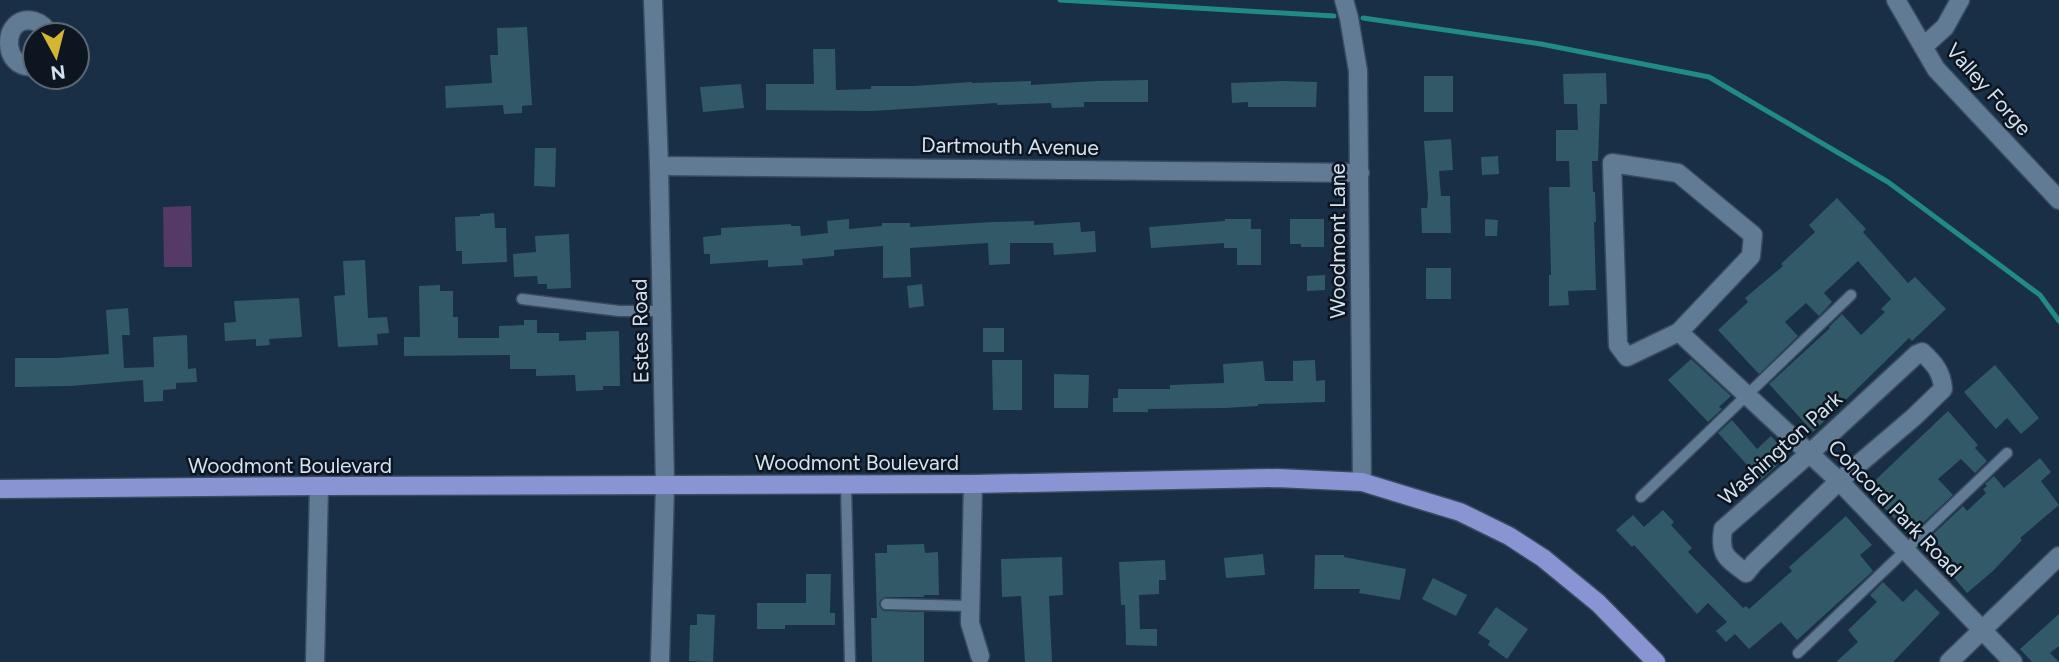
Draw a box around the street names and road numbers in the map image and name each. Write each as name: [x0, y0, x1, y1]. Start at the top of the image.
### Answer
street label: Valley Forge: [1941, 38, 2037, 140]
street label: Dartmouth Avenue: [921, 132, 1099, 160]
street label: Woodmont Lane: [1325, 163, 1350, 319]
street label: Estes Road: [627, 278, 653, 384]
street label: Washington Park: [1713, 386, 1847, 510]
street label: Concord Park Road: [1823, 434, 1967, 582]
street label: Woodmont Boulevard: [755, 450, 959, 475]
street label: Woodmont Boulevard: [188, 453, 392, 478]

